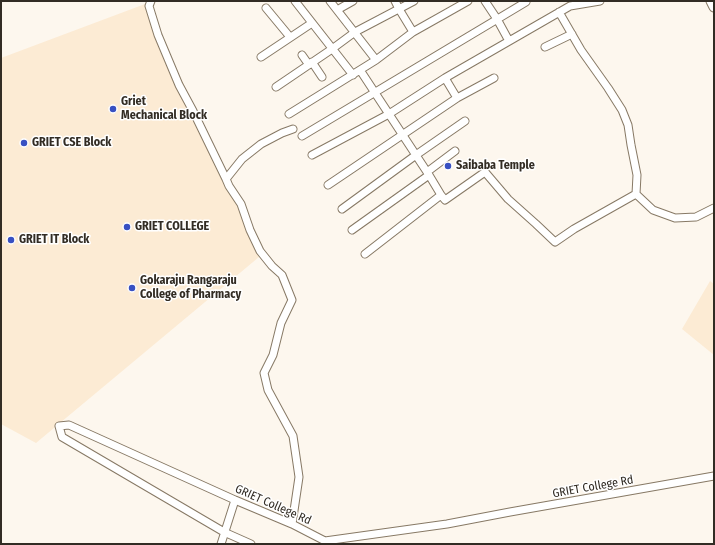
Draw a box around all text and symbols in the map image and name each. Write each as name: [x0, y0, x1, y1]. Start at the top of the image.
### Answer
place label: Griet Mechanical Block: [121, 95, 207, 123]
marker: Griet Mechanical Block: [108, 104, 118, 114]
place label: GRIET CSE Block: [32, 136, 111, 150]
marker: GRIET CSE Block: [19, 138, 29, 148]
place label: Saibaba Temple: [456, 159, 535, 173]
marker: Saibaba Temple: [443, 161, 453, 171]
place label: GRIET COLLEGE: [135, 220, 209, 234]
marker: GRIET COLLEGE: [122, 222, 132, 232]
place label: GRIET IT Block: [19, 233, 89, 247]
marker: GRIET IT Block: [6, 235, 16, 245]
place label: Gokaraju Rangaraju College of Pharmacy: [140, 274, 241, 302]
marker: Gokaraju Rangaraju College of Pharmacy: [127, 283, 137, 293]
street label: GRIET College Rd: [551, 473, 635, 501]
street label: GRIET College Rd: [233, 482, 313, 528]

